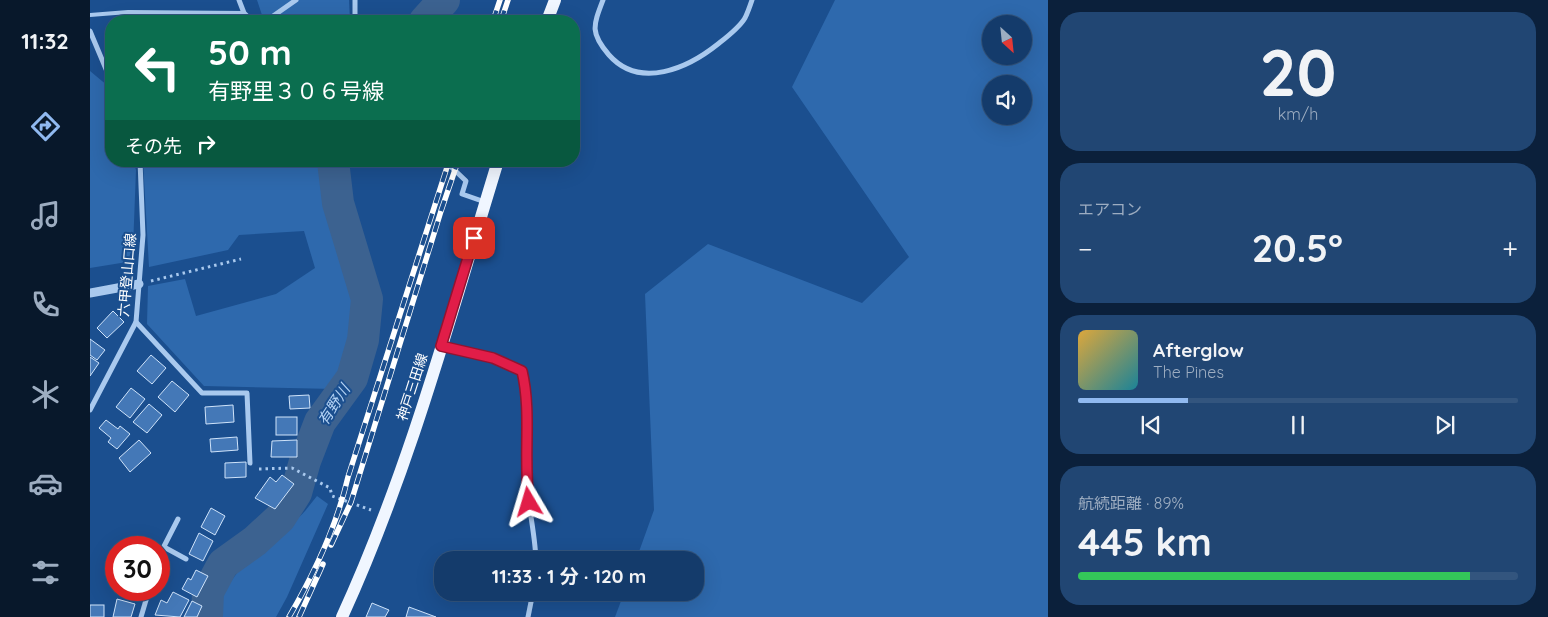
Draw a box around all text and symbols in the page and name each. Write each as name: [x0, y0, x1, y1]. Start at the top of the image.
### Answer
north arrow: [982, 15, 1032, 65]
map controls: [982, 15, 1032, 125]
text: 11:32: [21, 27, 69, 55]
text: 50 m: [208, 30, 292, 74]
text: 20: [1260, 31, 1336, 112]
icon: left: [125, 35, 190, 100]
button: sound: [982, 75, 1032, 125]
text: 有野里３０６号線: [208, 77, 384, 105]
text: km/h: [1278, 104, 1318, 124]
icon: directions: [28, 109, 63, 144]
icon: right: [192, 130, 220, 158]
text: その先: [125, 134, 182, 158]
icon: music: [28, 198, 63, 233]
text: エアコン: [1078, 199, 1142, 219]
pin: [453, 217, 495, 259]
icon: arrive: [460, 224, 488, 252]
text: 20.5°: [1252, 224, 1343, 272]
text: −: [1078, 231, 1093, 266]
text: +: [1502, 231, 1518, 266]
street label: 六甲登山口線: [114, 232, 140, 318]
icon: phone: [28, 287, 63, 322]
text: Afterglow: [1153, 338, 1244, 362]
street label: 神戸三田線: [393, 351, 431, 423]
text: The Pines: [1153, 362, 1224, 382]
icon: climate: [28, 377, 63, 412]
water label: 有野川: [313, 379, 355, 429]
icon: previous: [1137, 411, 1165, 439]
icon: pause: [1284, 411, 1312, 439]
icon: next: [1431, 411, 1459, 439]
icon: car: [28, 466, 63, 501]
position arrow: [502, 475, 554, 527]
text: 航続距離 · 89%: [1078, 493, 1184, 513]
text: 445 km: [1078, 518, 1212, 566]
speed limit sign: 30: [105, 536, 170, 601]
icon: filters: [28, 555, 63, 590]
text: 11:33 · 1 分 · 120 m: [492, 564, 646, 588]

